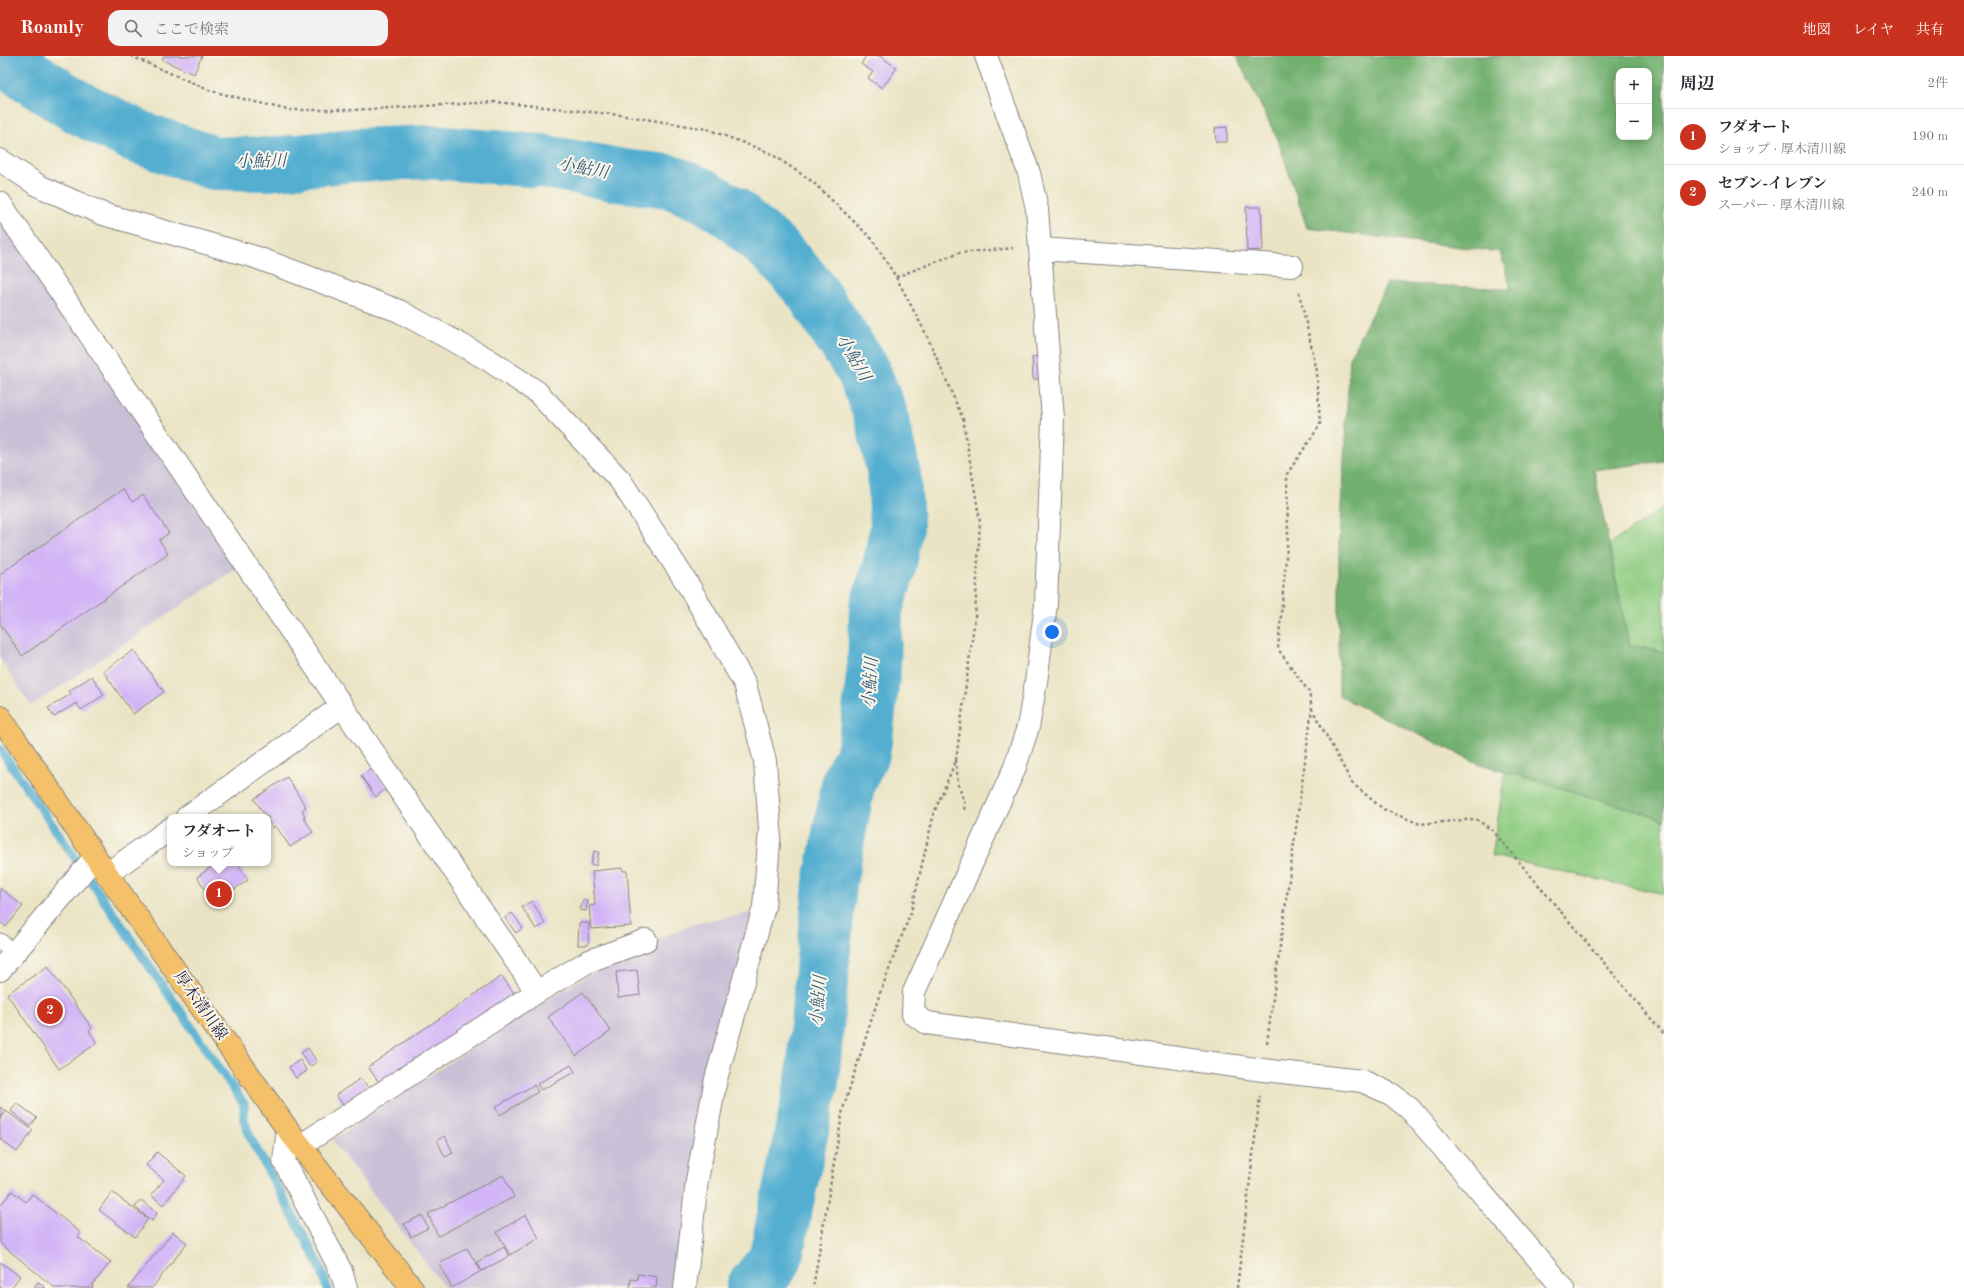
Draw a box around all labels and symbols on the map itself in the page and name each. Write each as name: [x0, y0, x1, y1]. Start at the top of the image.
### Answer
water label: 小鮎川: [235, 151, 289, 171]
water label: 小鮎川: [556, 154, 612, 183]
water label: 小鮎川: [833, 331, 876, 386]
your location: [1042, 622, 1062, 642]
water label: 小鮎川: [859, 655, 881, 709]
pin: 1: [206, 879, 232, 909]
street label: 厚木清川線: [170, 967, 231, 1043]
water label: 小鮎川: [806, 973, 830, 1027]
pin: 2: [37, 996, 63, 1026]

